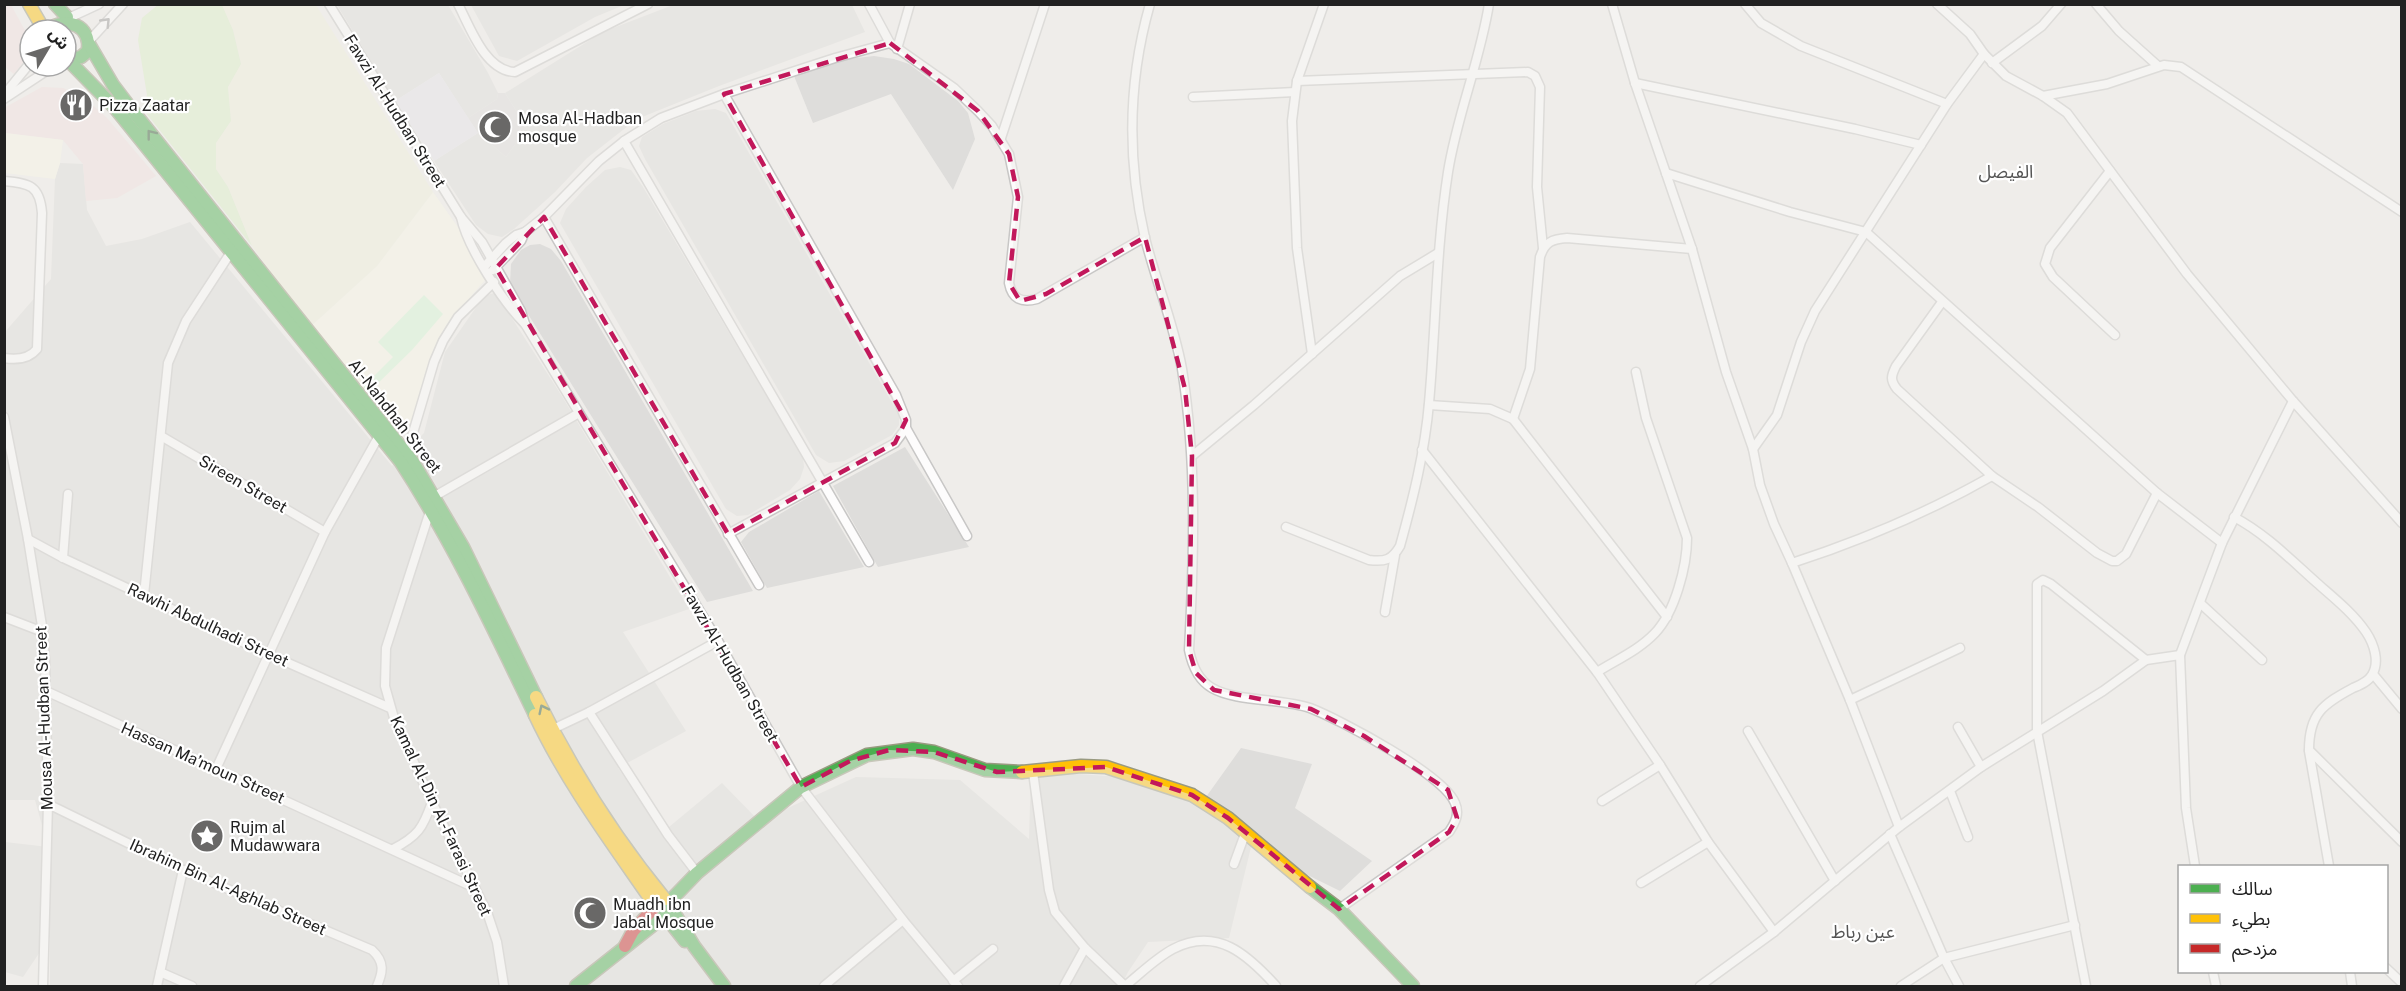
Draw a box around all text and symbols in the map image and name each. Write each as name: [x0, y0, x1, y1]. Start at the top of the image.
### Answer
north arrow: [18, 18, 78, 78]
one-way arrow: [99, 18, 110, 29]
text: ش: [45, 24, 74, 53]
street label: Fawzi Al-Hudban Street: [340, 31, 450, 191]
restaurant icon: Pizza Zaatar: [58, 87, 94, 123]
place label: Pizza Zaatar: [99, 96, 190, 115]
mosque icon: Mosa Al-Hadban mosque: [477, 109, 513, 145]
place label: Mosa Al-Hadban mosque: [518, 109, 642, 146]
one-way arrow: [148, 130, 159, 141]
district label: الفيصل: [1979, 161, 2033, 183]
street label: Al-Nahdhah Street: [345, 355, 445, 477]
street label: Sireen Street: [195, 451, 291, 517]
street label: Rawhi Abdulhadi Street: [124, 579, 292, 671]
street label: Fawzi Al-Hudban Street: [677, 583, 783, 745]
street label: Mousa Al-Hudban Street: [31, 625, 57, 811]
one-way arrow: [539, 704, 551, 715]
street label: Kamal Al-Din Al-Farasi Street: [386, 713, 496, 919]
street label: Hassan Ma’moun Street: [118, 718, 288, 808]
place icon: Rujm al Mudawwara: [189, 818, 225, 854]
place label: Rujm al Mudawwara: [230, 818, 320, 855]
street label: Ibrahim Bin Al-Aghlab Street: [127, 835, 329, 939]
legend: [2178, 865, 2388, 973]
text: سالك: [2232, 878, 2273, 899]
mosque icon: Muadh ibn Jabal Mosque: [572, 895, 608, 931]
place label: Muadh ibn Jabal Mosque: [613, 895, 714, 932]
text: بطيء: [2232, 908, 2270, 932]
district label: عين رباط: [1831, 921, 1895, 943]
text: مزدحم: [2232, 938, 2277, 962]

